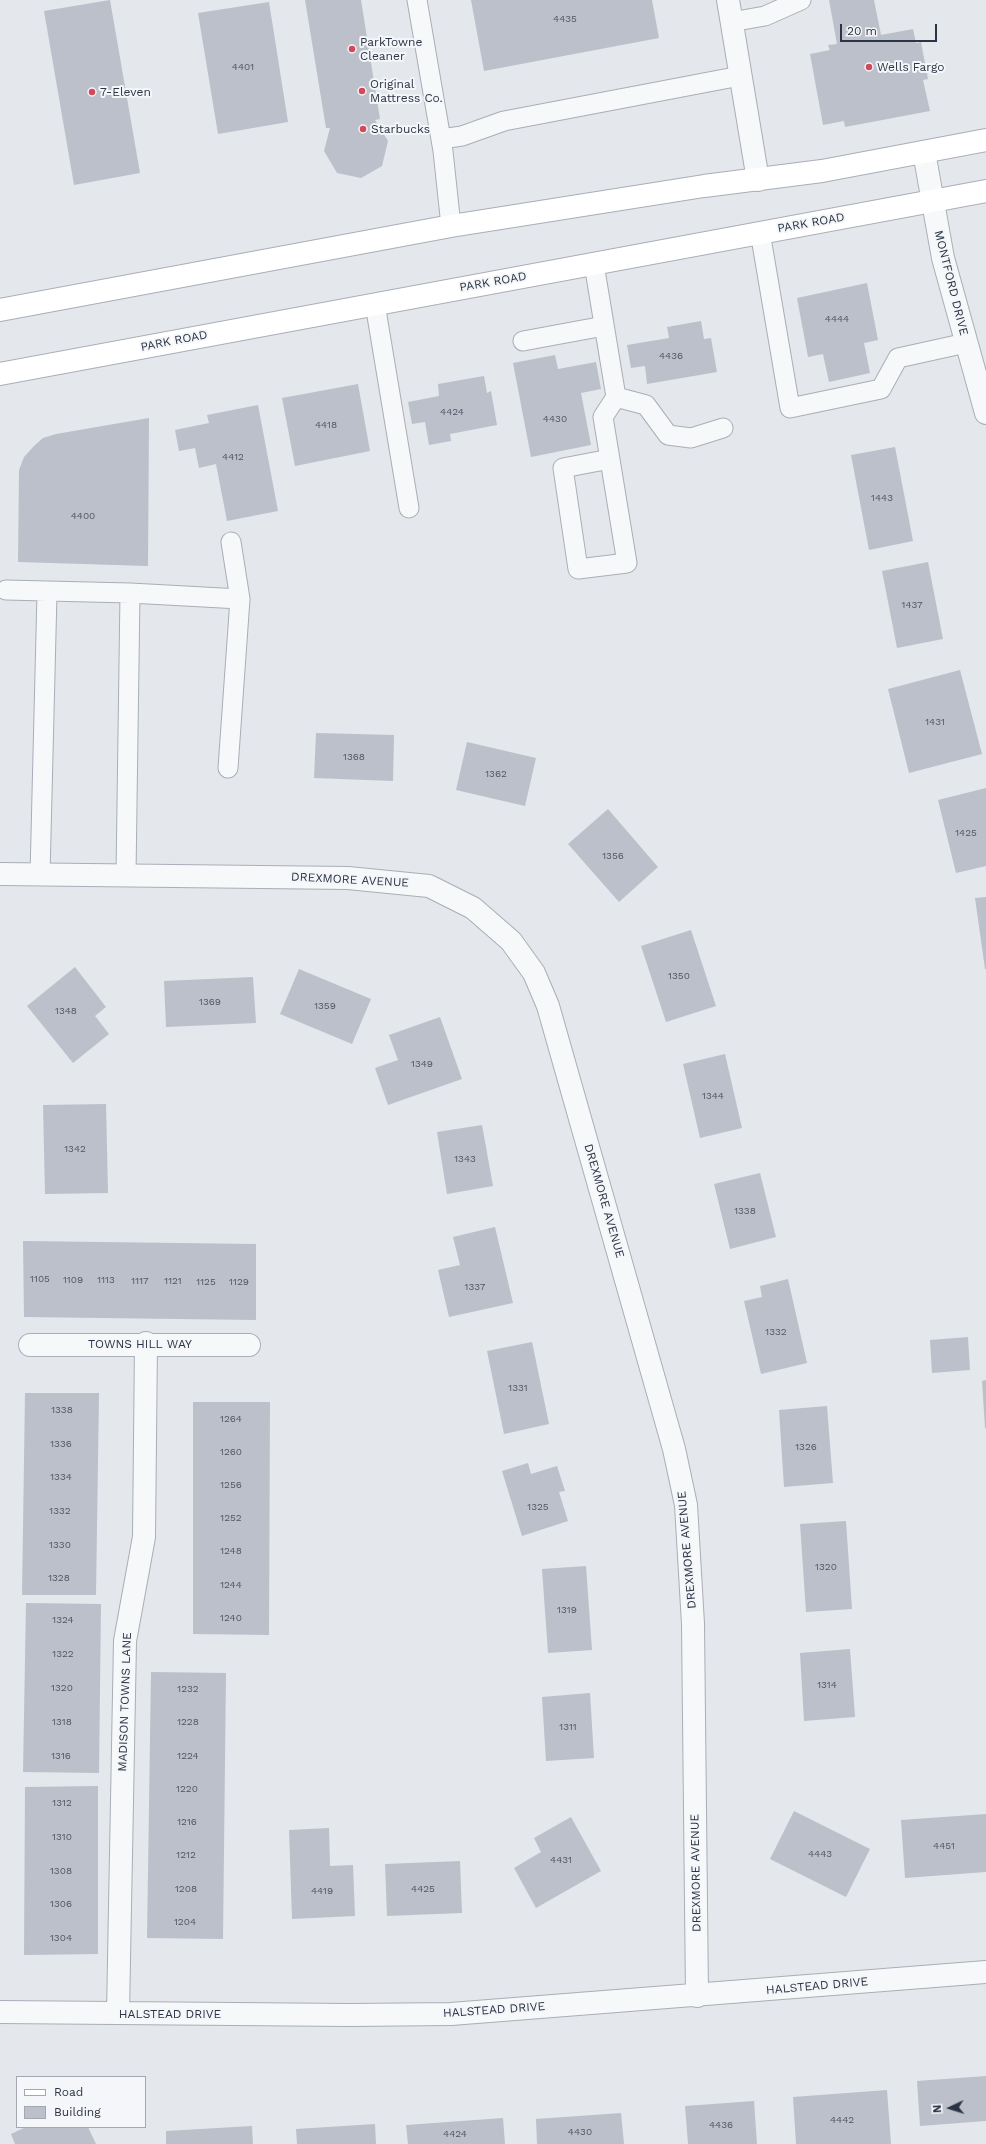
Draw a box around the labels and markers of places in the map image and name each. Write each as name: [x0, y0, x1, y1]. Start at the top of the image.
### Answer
place label: ParkTowne Cleaner: [360, 35, 422, 63]
marker: ParkTowne Cleaner: [347, 44, 357, 54]
place label: Wells Fargo: [877, 60, 944, 74]
marker: Wells Fargo: [864, 62, 874, 72]
place label: Original Mattress Co.: [370, 77, 443, 105]
place label: 7-Eleven: [100, 85, 151, 99]
marker: Original Mattress Co.: [357, 86, 367, 96]
marker: 7-Eleven: [87, 87, 97, 97]
place label: Starbucks: [371, 122, 430, 136]
marker: Starbucks: [358, 124, 368, 134]

